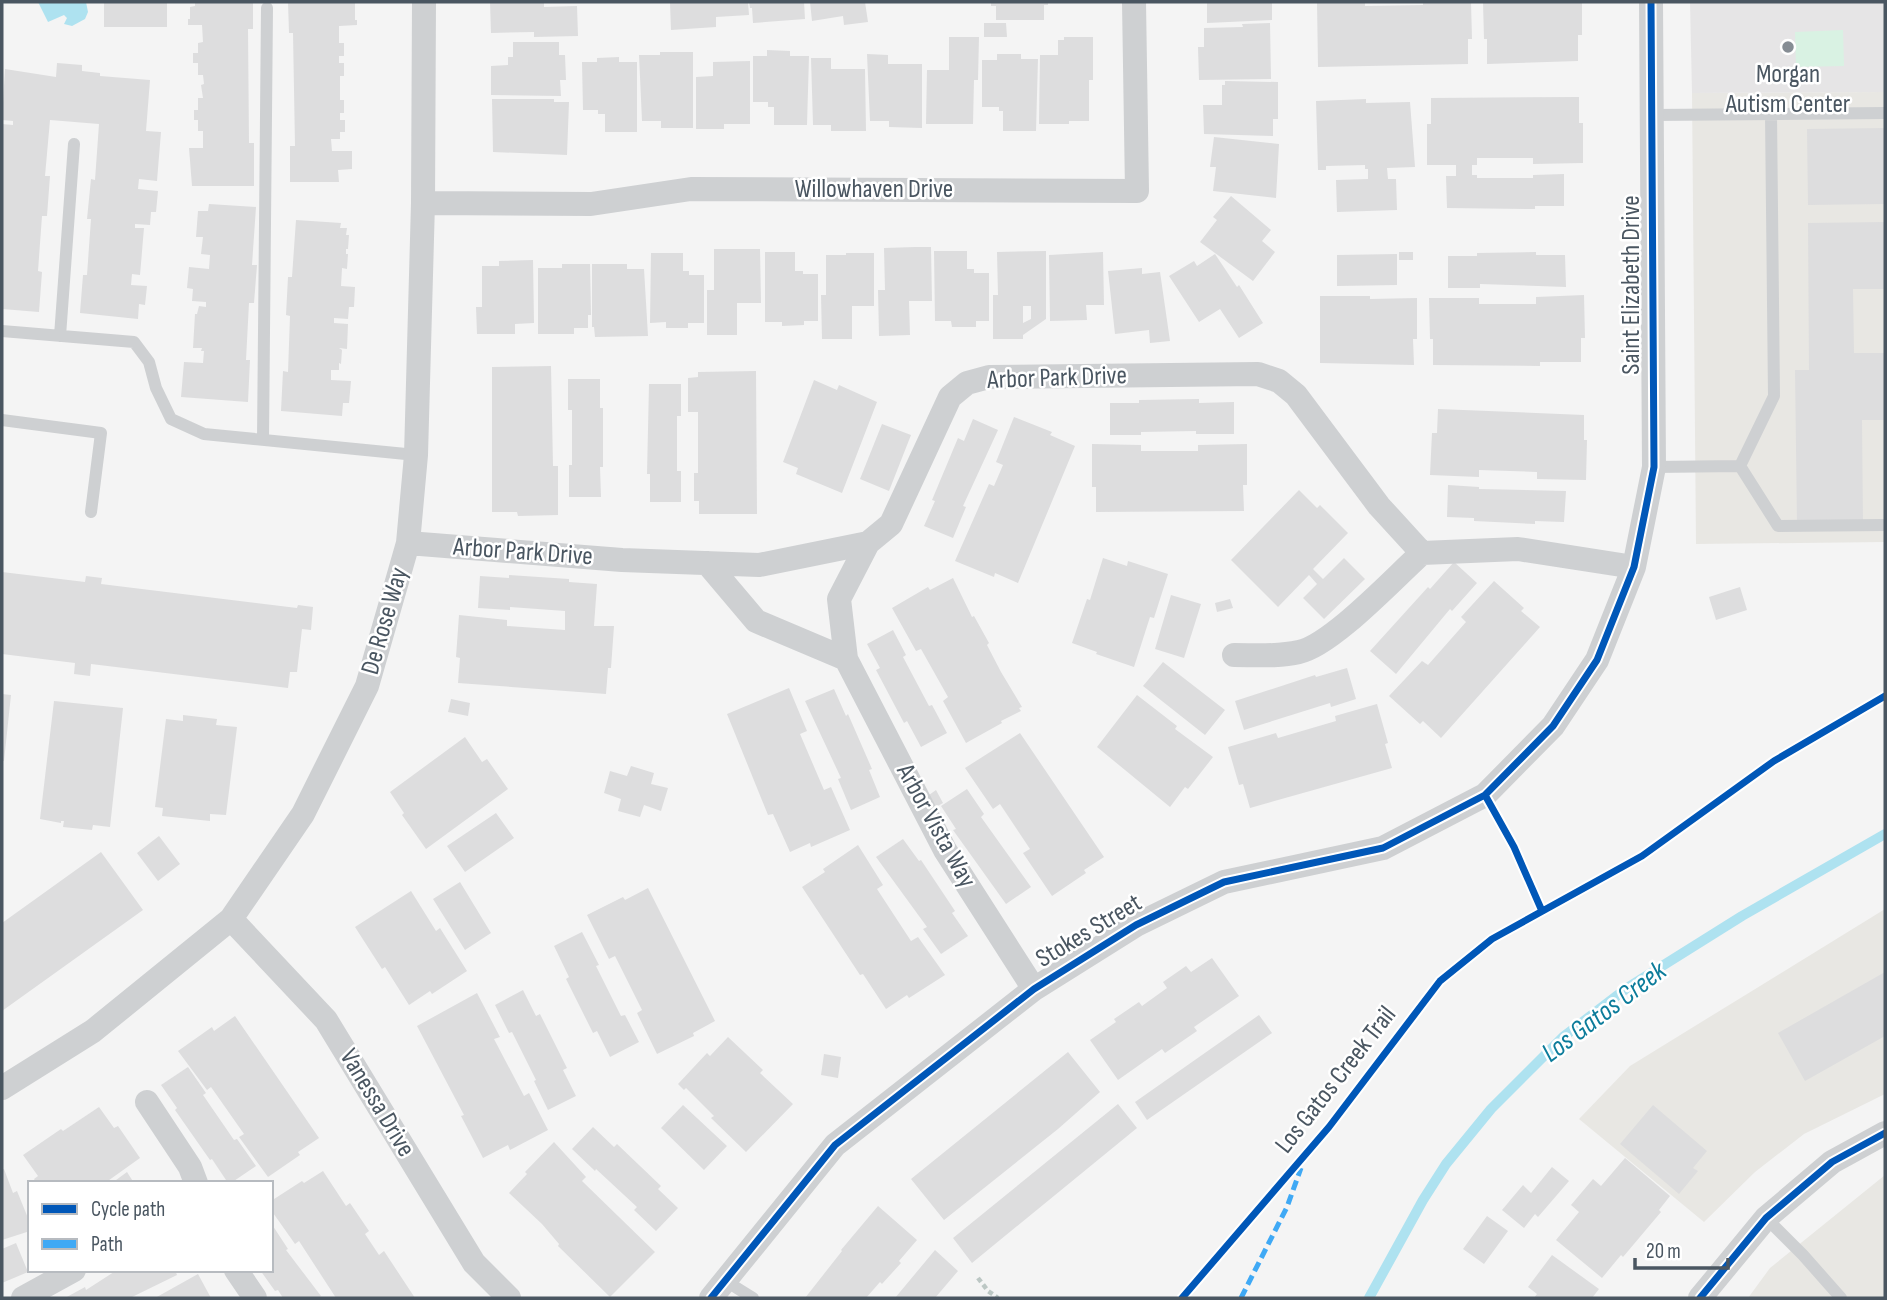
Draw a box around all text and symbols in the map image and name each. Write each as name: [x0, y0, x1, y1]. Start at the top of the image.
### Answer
marker: Morgan Autism Center: [1780, 39, 1796, 55]
place label: Morgan Autism Center: [1725, 59, 1851, 120]
street label: Willowhaven Drive: [795, 174, 953, 205]
street label: Saint Elizabeth Drive: [1616, 195, 1647, 375]
street label: Arbor Park Drive: [986, 360, 1127, 396]
street label: Arbor Park Drive: [451, 532, 594, 572]
street label: De Rose Way: [355, 564, 415, 678]
street label: Arbor Vista Way: [889, 758, 983, 893]
street label: Stokes Street: [1030, 887, 1148, 975]
water label: Los Gatos Creek: [1535, 954, 1674, 1070]
street label: Los Gatos Creek Trail: [1269, 1000, 1403, 1160]
street label: Vanessa Drive: [333, 1043, 421, 1163]
legend: [28, 1181, 273, 1272]
text: Cycle path: [91, 1197, 165, 1222]
scale bar: [1635, 1226, 1728, 1270]
text: Path: [91, 1232, 123, 1257]
text: 20 m: [1646, 1239, 1681, 1264]

